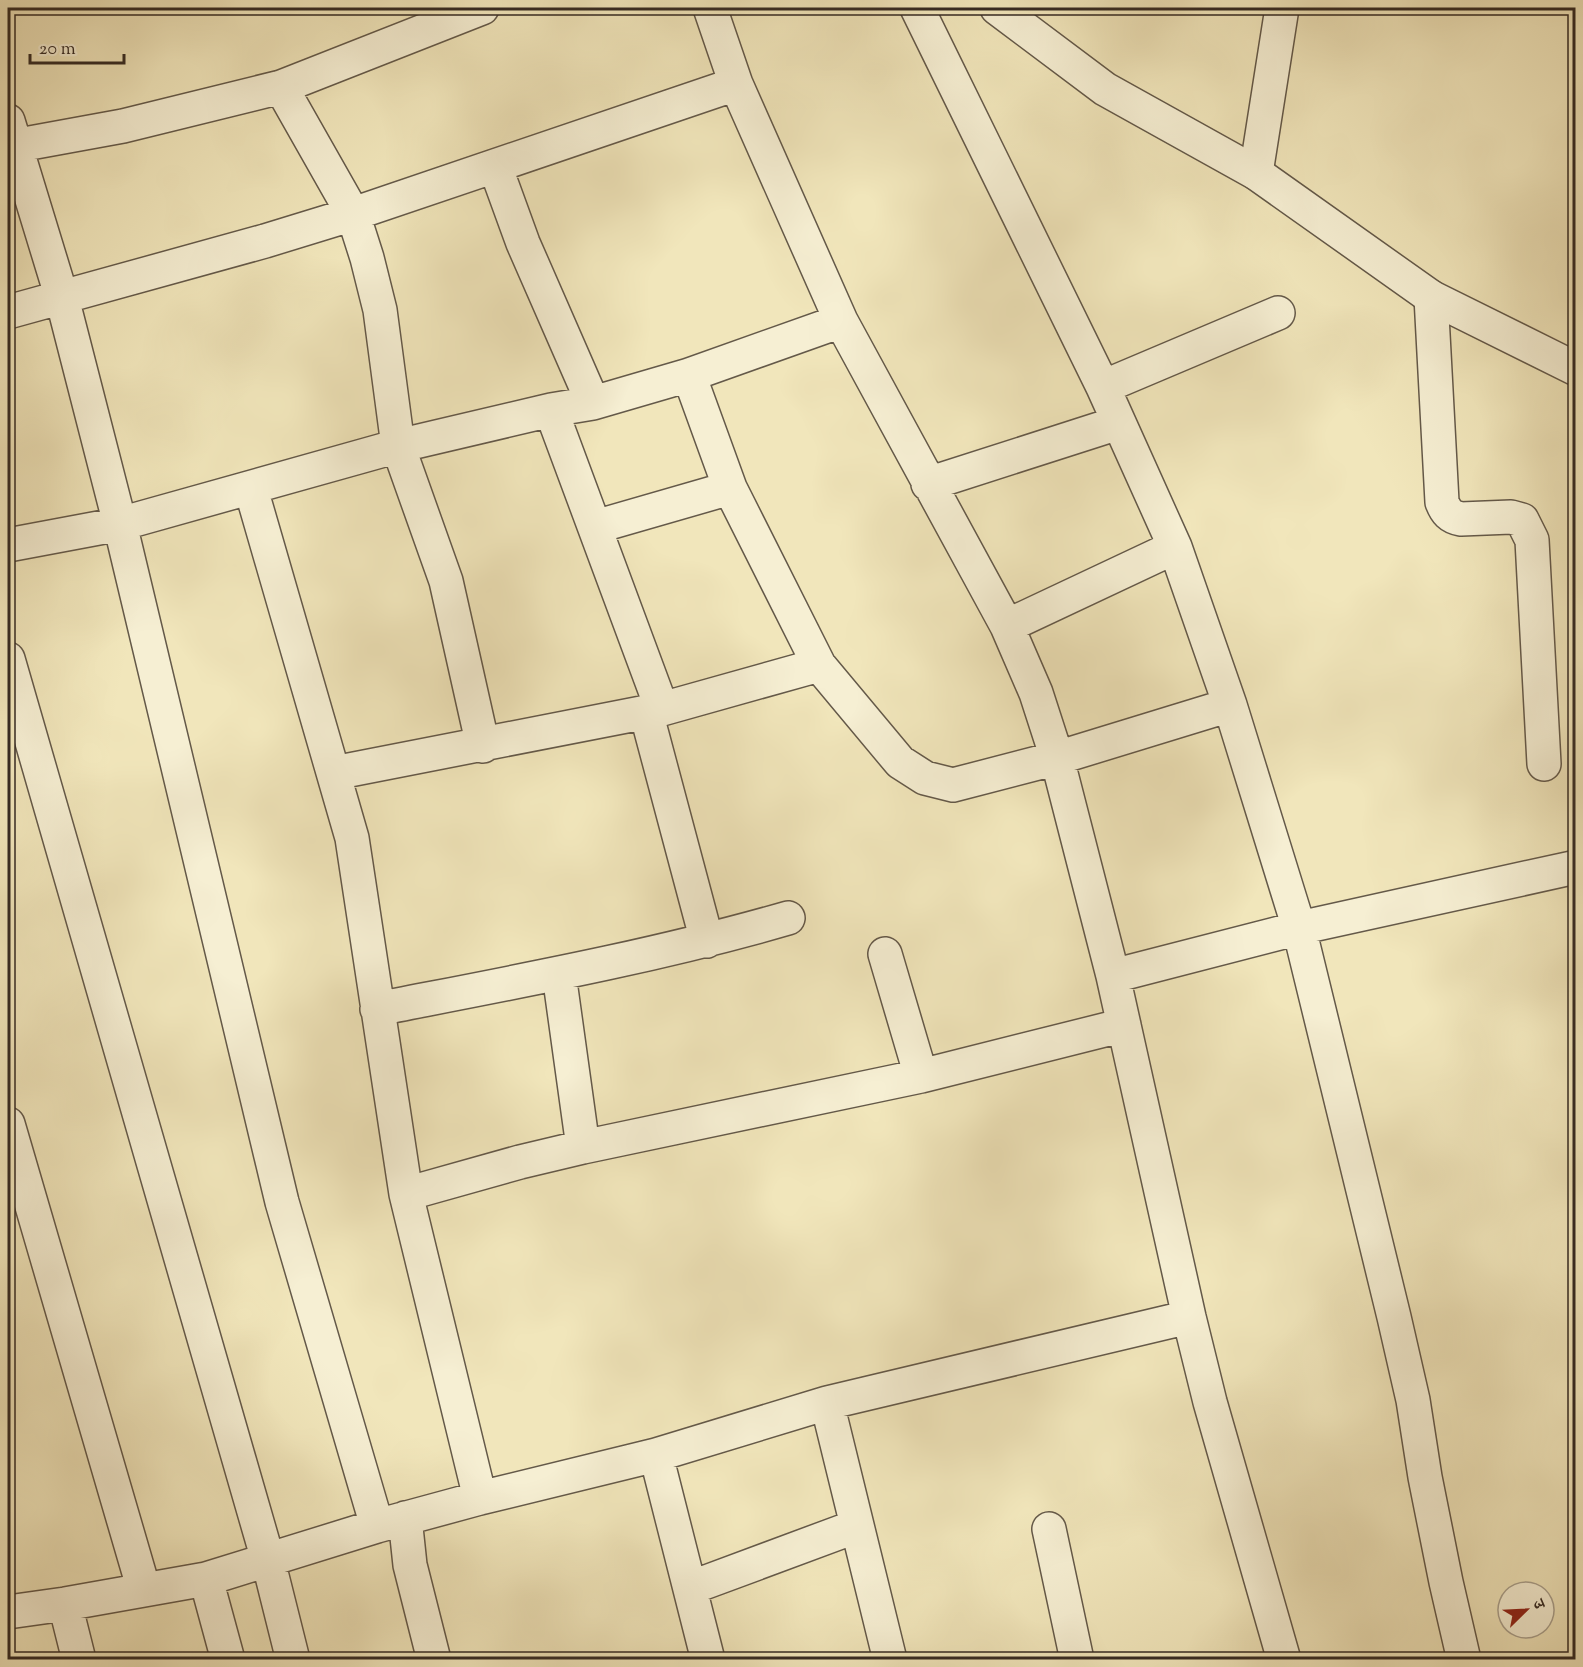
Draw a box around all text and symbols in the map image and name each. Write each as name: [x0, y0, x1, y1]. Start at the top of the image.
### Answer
scale bar: [30, 27, 124, 65]
text: 20 m: [39, 37, 76, 63]
north arrow: [1496, 1580, 1556, 1640]
text: उ: [1525, 1596, 1550, 1615]

